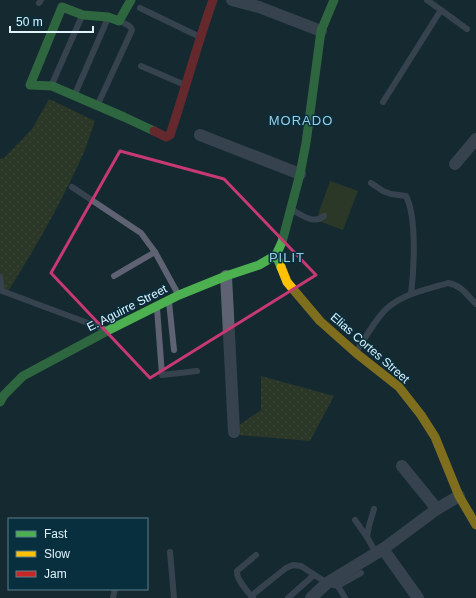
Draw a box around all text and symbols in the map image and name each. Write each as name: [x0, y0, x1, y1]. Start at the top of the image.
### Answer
scale bar: [10, 8, 93, 34]
text: 50 m: [16, 15, 43, 29]
district label: MORADO: [269, 113, 333, 128]
district label: PILIT: [269, 250, 305, 265]
street label: E. Aguirre Street: [85, 281, 170, 334]
street label: Elias Cortes Street: [328, 310, 413, 387]
legend: [8, 518, 148, 590]
text: Fast: [44, 527, 68, 541]
text: Slow: [44, 547, 70, 561]
text: Jam: [44, 567, 67, 581]

